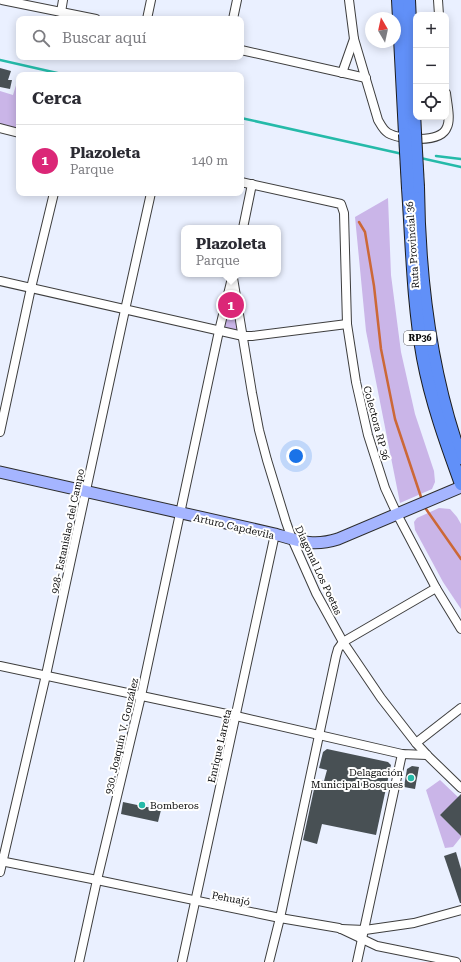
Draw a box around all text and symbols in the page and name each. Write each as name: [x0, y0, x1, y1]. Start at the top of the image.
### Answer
north arrow: [365, 12, 401, 48]
map controls: [413, 12, 449, 120]
button: +: [413, 12, 449, 48]
search box: [16, 16, 244, 60]
icon: search: [30, 27, 52, 49]
text: Buscar aquí: [62, 29, 146, 47]
button: −: [413, 48, 449, 84]
button: locate: [413, 84, 449, 120]
text: Cerca: [32, 88, 82, 108]
text: Plazoleta: [70, 144, 140, 162]
text: 1: [41, 153, 49, 168]
text: 140 m: [191, 153, 228, 168]
text: Parque: [70, 162, 114, 177]
street label: Ruta Provincial 36: [404, 201, 421, 289]
popup: [181, 225, 281, 277]
text: Plazoleta: [196, 235, 266, 253]
text: Parque: [196, 253, 240, 268]
pin: 1: [218, 290, 244, 320]
road number: RP36: [404, 331, 436, 345]
street label: Colectora RP 36: [361, 385, 392, 462]
your location: [286, 446, 306, 466]
street label: 928- Estanislao del Campo: [49, 468, 86, 595]
street label: Arturo Capdevila: [193, 512, 276, 541]
street label: Diagonal Los Poetas: [293, 524, 344, 617]
street label: 930. Joaquín V. González: [103, 677, 140, 795]
street label: Enrique Larreta: [206, 708, 233, 784]
place label: Delagación Municipal Bosques: [311, 767, 404, 790]
marker: Delagación Municipal Bosques: [406, 773, 416, 783]
marker: Bomberos: [137, 800, 147, 810]
place label: Bomberos: [150, 800, 199, 811]
street label: Pehuajó: [211, 889, 251, 908]

